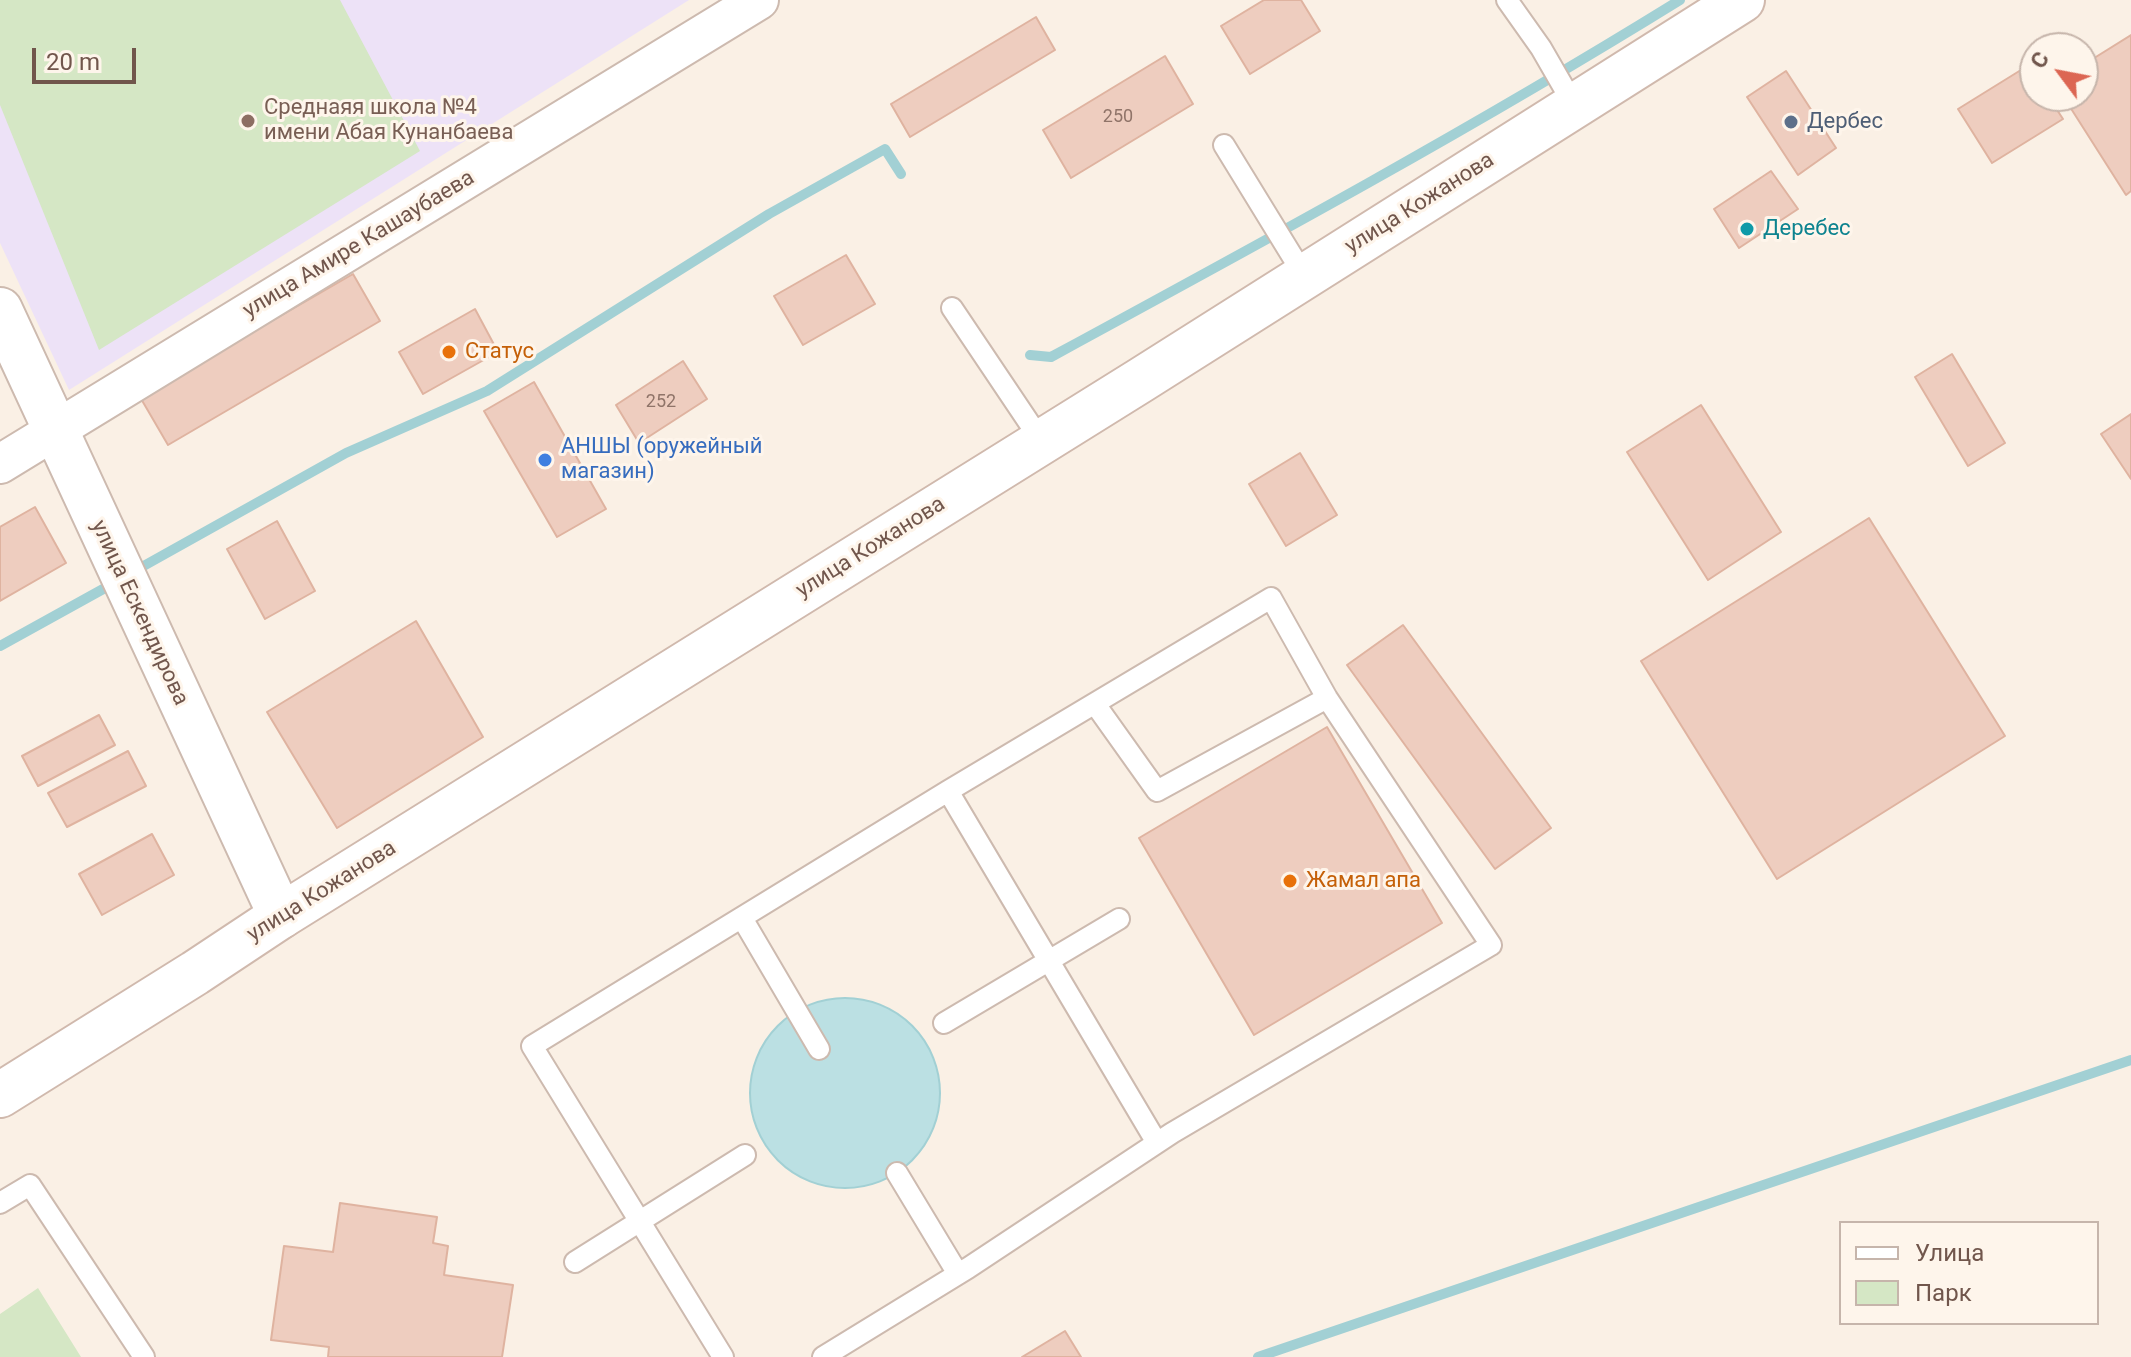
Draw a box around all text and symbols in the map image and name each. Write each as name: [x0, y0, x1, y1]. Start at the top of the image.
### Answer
scale bar: [36, 32, 140, 82]
north arrow: [2019, 32, 2099, 112]
text: С: [2026, 47, 2054, 73]
text: 20 m: [46, 48, 100, 76]
place label: Среднаяя школа №4 имени Абая Кунанбаева: [264, 95, 513, 146]
house number: 250: [1103, 106, 1133, 128]
place label: Дербес: [1807, 109, 1883, 135]
marker: Среднаяя школа №4 имени Абая Кунанбаева: [239, 112, 257, 130]
marker: Дербес: [1782, 113, 1800, 131]
street label: улица Кожанова: [1341, 148, 1499, 260]
street label: улица Амире Кашаубаева: [239, 165, 479, 325]
place label: Деребес: [1763, 216, 1851, 242]
marker: Деребес: [1738, 220, 1756, 238]
place label: Статус: [465, 339, 534, 365]
marker: Статус: [440, 343, 458, 361]
house number: 252: [646, 391, 676, 413]
place label: АНШЫ (оружейный магазин): [561, 434, 762, 486]
marker: АНШЫ (оружейный магазин): [536, 451, 554, 469]
street label: улица Кожанова: [792, 492, 950, 604]
street label: улица Ескендирова: [85, 516, 193, 710]
street label: улица Кожанова: [243, 836, 401, 948]
place label: Жамал апа: [1306, 868, 1421, 894]
marker: Жамал апа: [1281, 872, 1299, 890]
legend: [1839, 1221, 2099, 1325]
text: Улица: [1915, 1239, 1984, 1267]
text: Парк: [1915, 1279, 1972, 1307]

